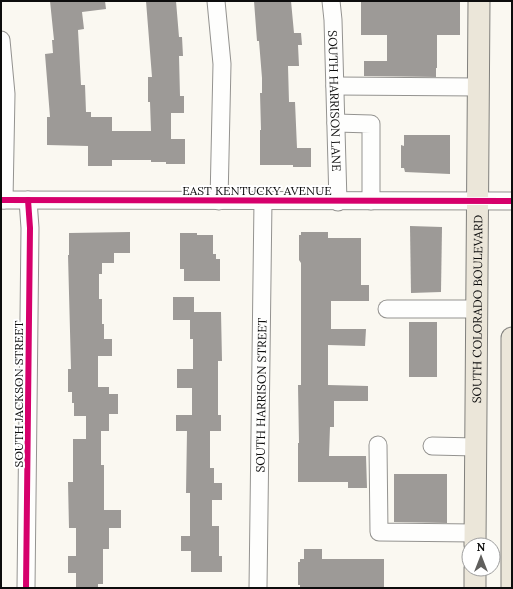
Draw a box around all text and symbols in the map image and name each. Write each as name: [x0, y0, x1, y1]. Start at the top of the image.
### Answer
street label: SOUTH HARRISON LANE: [326, 30, 345, 172]
street label: EAST KENTUCKY AVENUE: [182, 183, 332, 198]
street label: SOUTH COLORADO BOULEVARD: [469, 215, 485, 403]
street label: SOUTH HARRISON STREET: [252, 317, 269, 472]
street label: SOUTH JACKSON STREET: [11, 320, 26, 467]
north arrow: [461, 537, 501, 577]
text: N: [477, 540, 486, 554]

